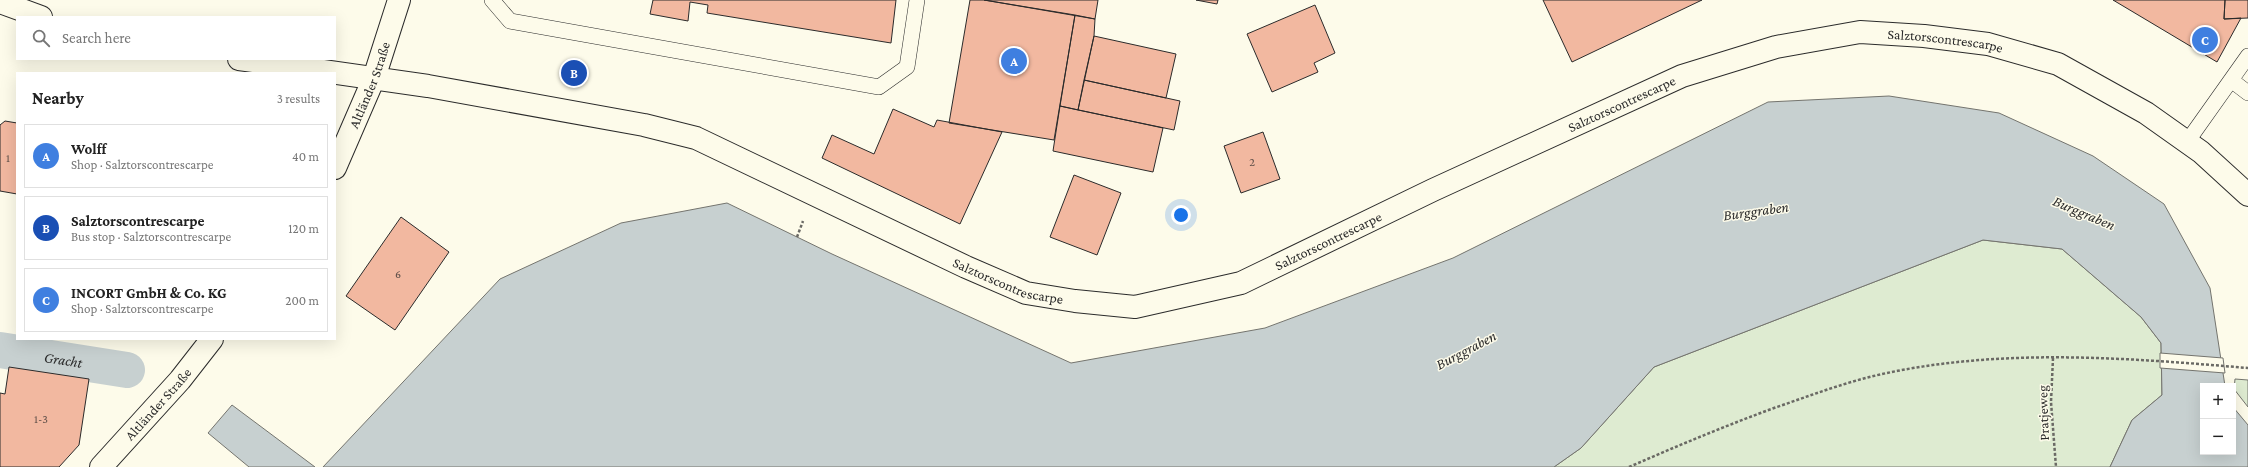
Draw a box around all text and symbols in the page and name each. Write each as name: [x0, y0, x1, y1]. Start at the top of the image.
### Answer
search box: [16, 16, 336, 60]
pin: C: [2192, 25, 2218, 55]
street label: Salztorscontrescarpe: [1887, 26, 2005, 56]
icon: search: [30, 27, 52, 49]
text: Search here: [62, 30, 131, 46]
street label: Altländer Straße: [345, 40, 393, 131]
pin: A: [1001, 46, 1027, 76]
pin: B: [561, 58, 587, 88]
street label: Salztorscontrescarpe: [1565, 72, 1678, 135]
text: Nearby: [32, 89, 84, 108]
text: 3 results: [277, 91, 320, 106]
text: Wolff: [71, 141, 106, 157]
text: A: [42, 149, 50, 164]
text: 40 m: [292, 149, 319, 164]
house number: 1: [6, 151, 10, 165]
house number: 2: [1249, 155, 1255, 169]
text: Shop · Salztorscontrescarpe: [71, 157, 213, 172]
water label: Burggraben: [2050, 193, 2118, 234]
water label: Burggraben: [1722, 198, 1790, 225]
your location: [1171, 205, 1191, 225]
street label: Salztorscontrescarpe: [1272, 208, 1384, 273]
text: Salztorscontrescarpe: [71, 213, 204, 229]
text: B: [42, 221, 50, 236]
text: 120 m: [288, 221, 319, 236]
text: Bus stop · Salztorscontrescarpe: [71, 229, 231, 244]
street label: Salztorscontrescarpe: [950, 254, 1064, 307]
house number: 6: [395, 267, 401, 281]
text: INCORT GmbH & Co. KG: [71, 285, 227, 301]
text: C: [42, 293, 50, 308]
text: 200 m: [285, 293, 319, 308]
text: Shop · Salztorscontrescarpe: [71, 301, 213, 316]
water label: Burggraben: [1433, 327, 1500, 373]
water label: Gracht: [43, 349, 84, 371]
street label: Altländer Straße: [121, 365, 194, 443]
map controls: [2200, 383, 2236, 455]
button: +: [2200, 383, 2236, 419]
street label: Pratjeweg: [2034, 385, 2053, 441]
house number: 1-3: [34, 412, 48, 426]
button: −: [2200, 419, 2236, 455]

